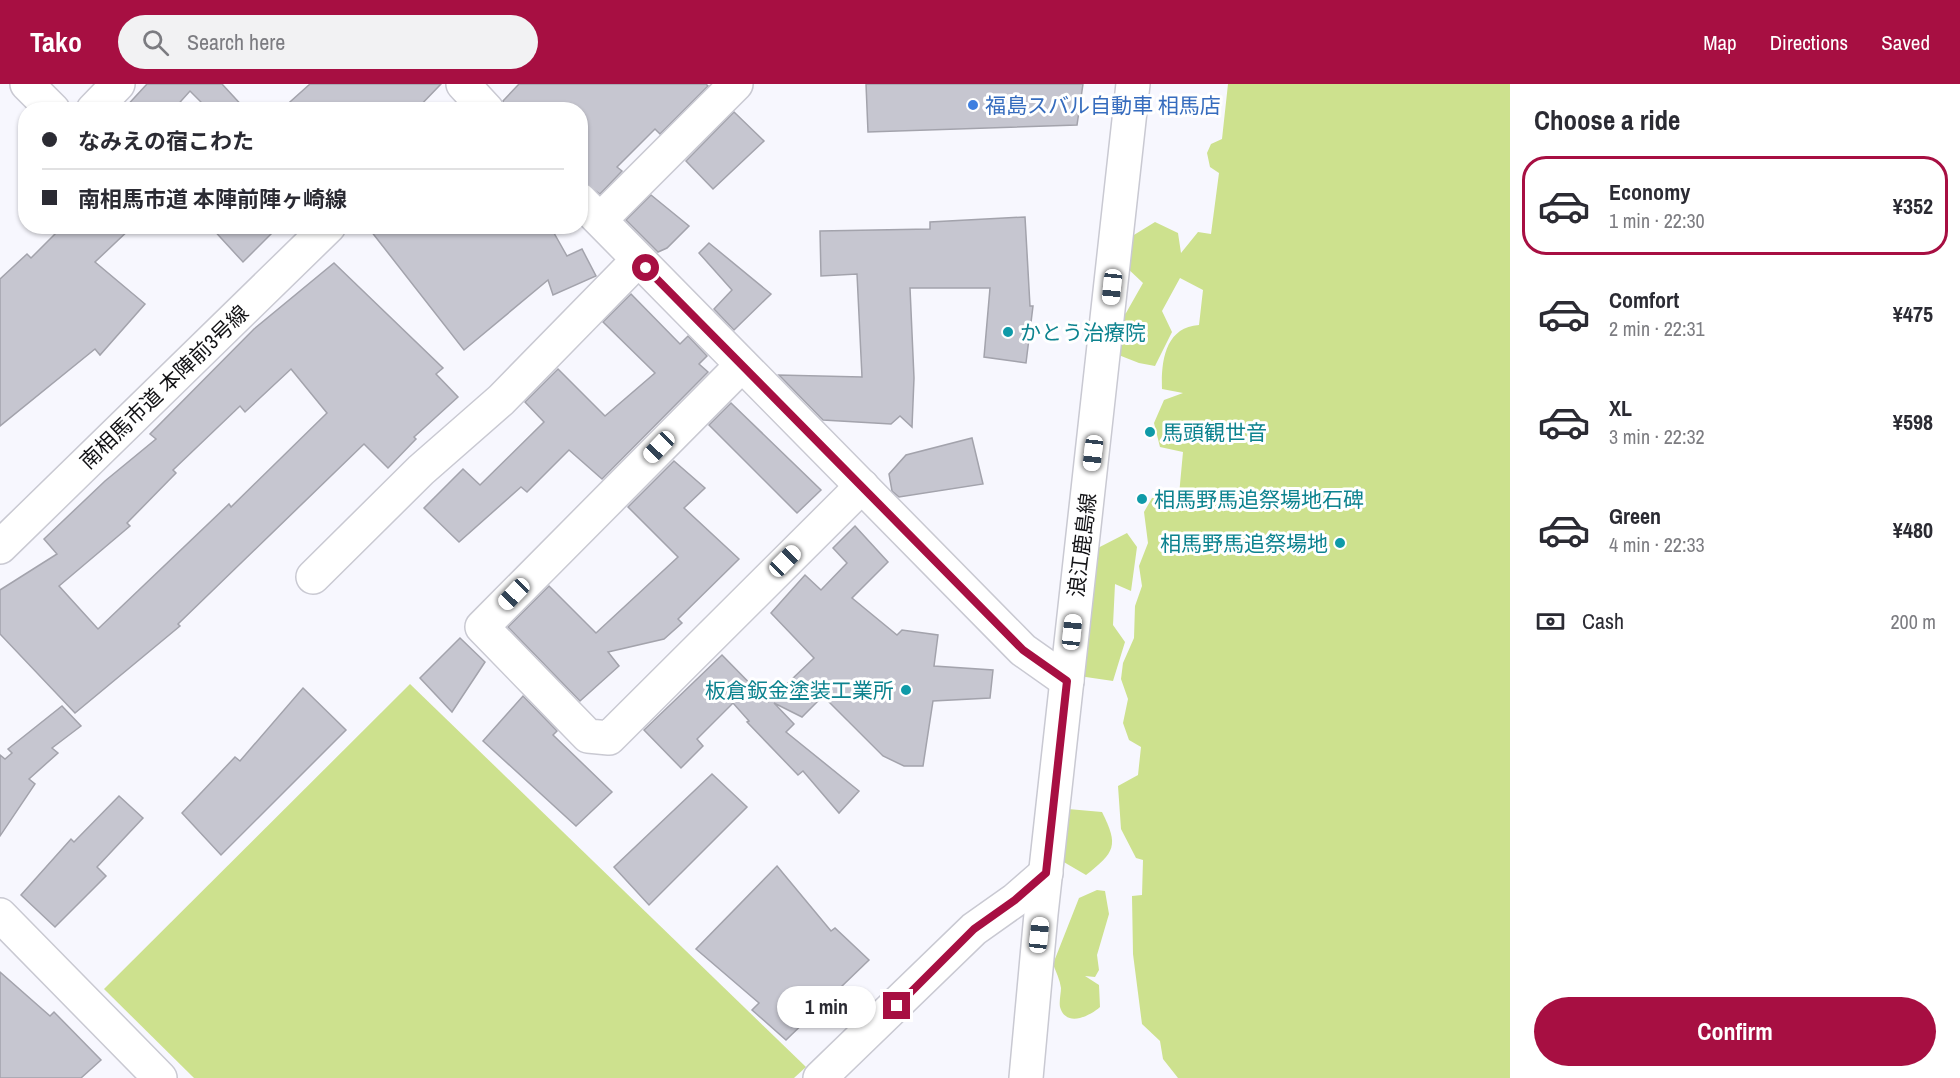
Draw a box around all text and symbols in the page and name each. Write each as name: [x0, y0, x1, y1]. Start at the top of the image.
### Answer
search box: [118, 15, 538, 69]
text: Tako: [30, 23, 82, 61]
icon: search: [139, 26, 172, 59]
text: Search here: [187, 27, 285, 57]
text: Map: [1703, 28, 1737, 57]
text: Directions: [1770, 28, 1848, 57]
text: Saved: [1881, 28, 1930, 57]
place label: 福島スバル自動車 相馬店: [985, 91, 1221, 120]
marker: 福島スバル自動車 相馬店: [966, 98, 980, 112]
text: Choose a ride: [1534, 102, 1680, 138]
text: なみえの宿こわた: [78, 126, 254, 156]
text: Economy: [1609, 177, 1690, 207]
icon: car: [1537, 179, 1591, 233]
text: 南相馬市道 本陣前陣ヶ崎線: [78, 184, 347, 214]
text: ¥352: [1893, 191, 1933, 221]
text: 1 min · 22:30: [1609, 207, 1705, 234]
route start: [632, 254, 659, 281]
car: [1101, 268, 1123, 306]
text: Comfort: [1609, 285, 1679, 315]
icon: car: [1537, 287, 1591, 341]
street label: 南相馬市道 本陣前3号線: [73, 299, 255, 475]
text: ¥475: [1893, 299, 1933, 329]
text: 2 min · 22:31: [1609, 315, 1705, 342]
place label: かとう治療院: [1020, 318, 1146, 347]
marker: かとう治療院: [1001, 325, 1015, 339]
text: XL: [1609, 393, 1632, 423]
icon: car: [1537, 395, 1591, 449]
text: ¥598: [1893, 407, 1933, 437]
place label: 馬頭観世音: [1162, 418, 1267, 447]
text: 3 min · 22:32: [1609, 423, 1705, 450]
marker: 馬頭観世音: [1143, 425, 1157, 439]
car: [640, 428, 678, 466]
car: [1082, 434, 1104, 472]
place label: 相馬野馬追祭場地石碑: [1154, 485, 1364, 514]
street label: 浪江鹿島線: [1061, 491, 1103, 599]
marker: 相馬野馬追祭場地石碑: [1135, 492, 1149, 506]
text: Green: [1609, 501, 1661, 531]
icon: car: [1537, 503, 1591, 557]
text: ¥480: [1893, 515, 1933, 545]
place label: 相馬野馬追祭場地: [1160, 529, 1328, 558]
text: 4 min · 22:33: [1609, 531, 1705, 558]
marker: 相馬野馬追祭場地: [1333, 536, 1347, 550]
car: [766, 542, 804, 580]
car: [495, 575, 533, 613]
icon: cash: [1534, 605, 1567, 638]
text: Cash: [1582, 606, 1624, 636]
text: 200 m: [1890, 608, 1936, 635]
car: [1061, 613, 1083, 651]
place label: 板倉鈑金塗装工業所: [705, 676, 894, 705]
marker: 板倉鈑金塗装工業所: [899, 683, 913, 697]
car: [1028, 916, 1050, 954]
callout: 1 min: [777, 985, 876, 1027]
route end: [883, 992, 910, 1019]
text: 1 min: [805, 993, 848, 1020]
button: Confirm: [1534, 997, 1936, 1066]

